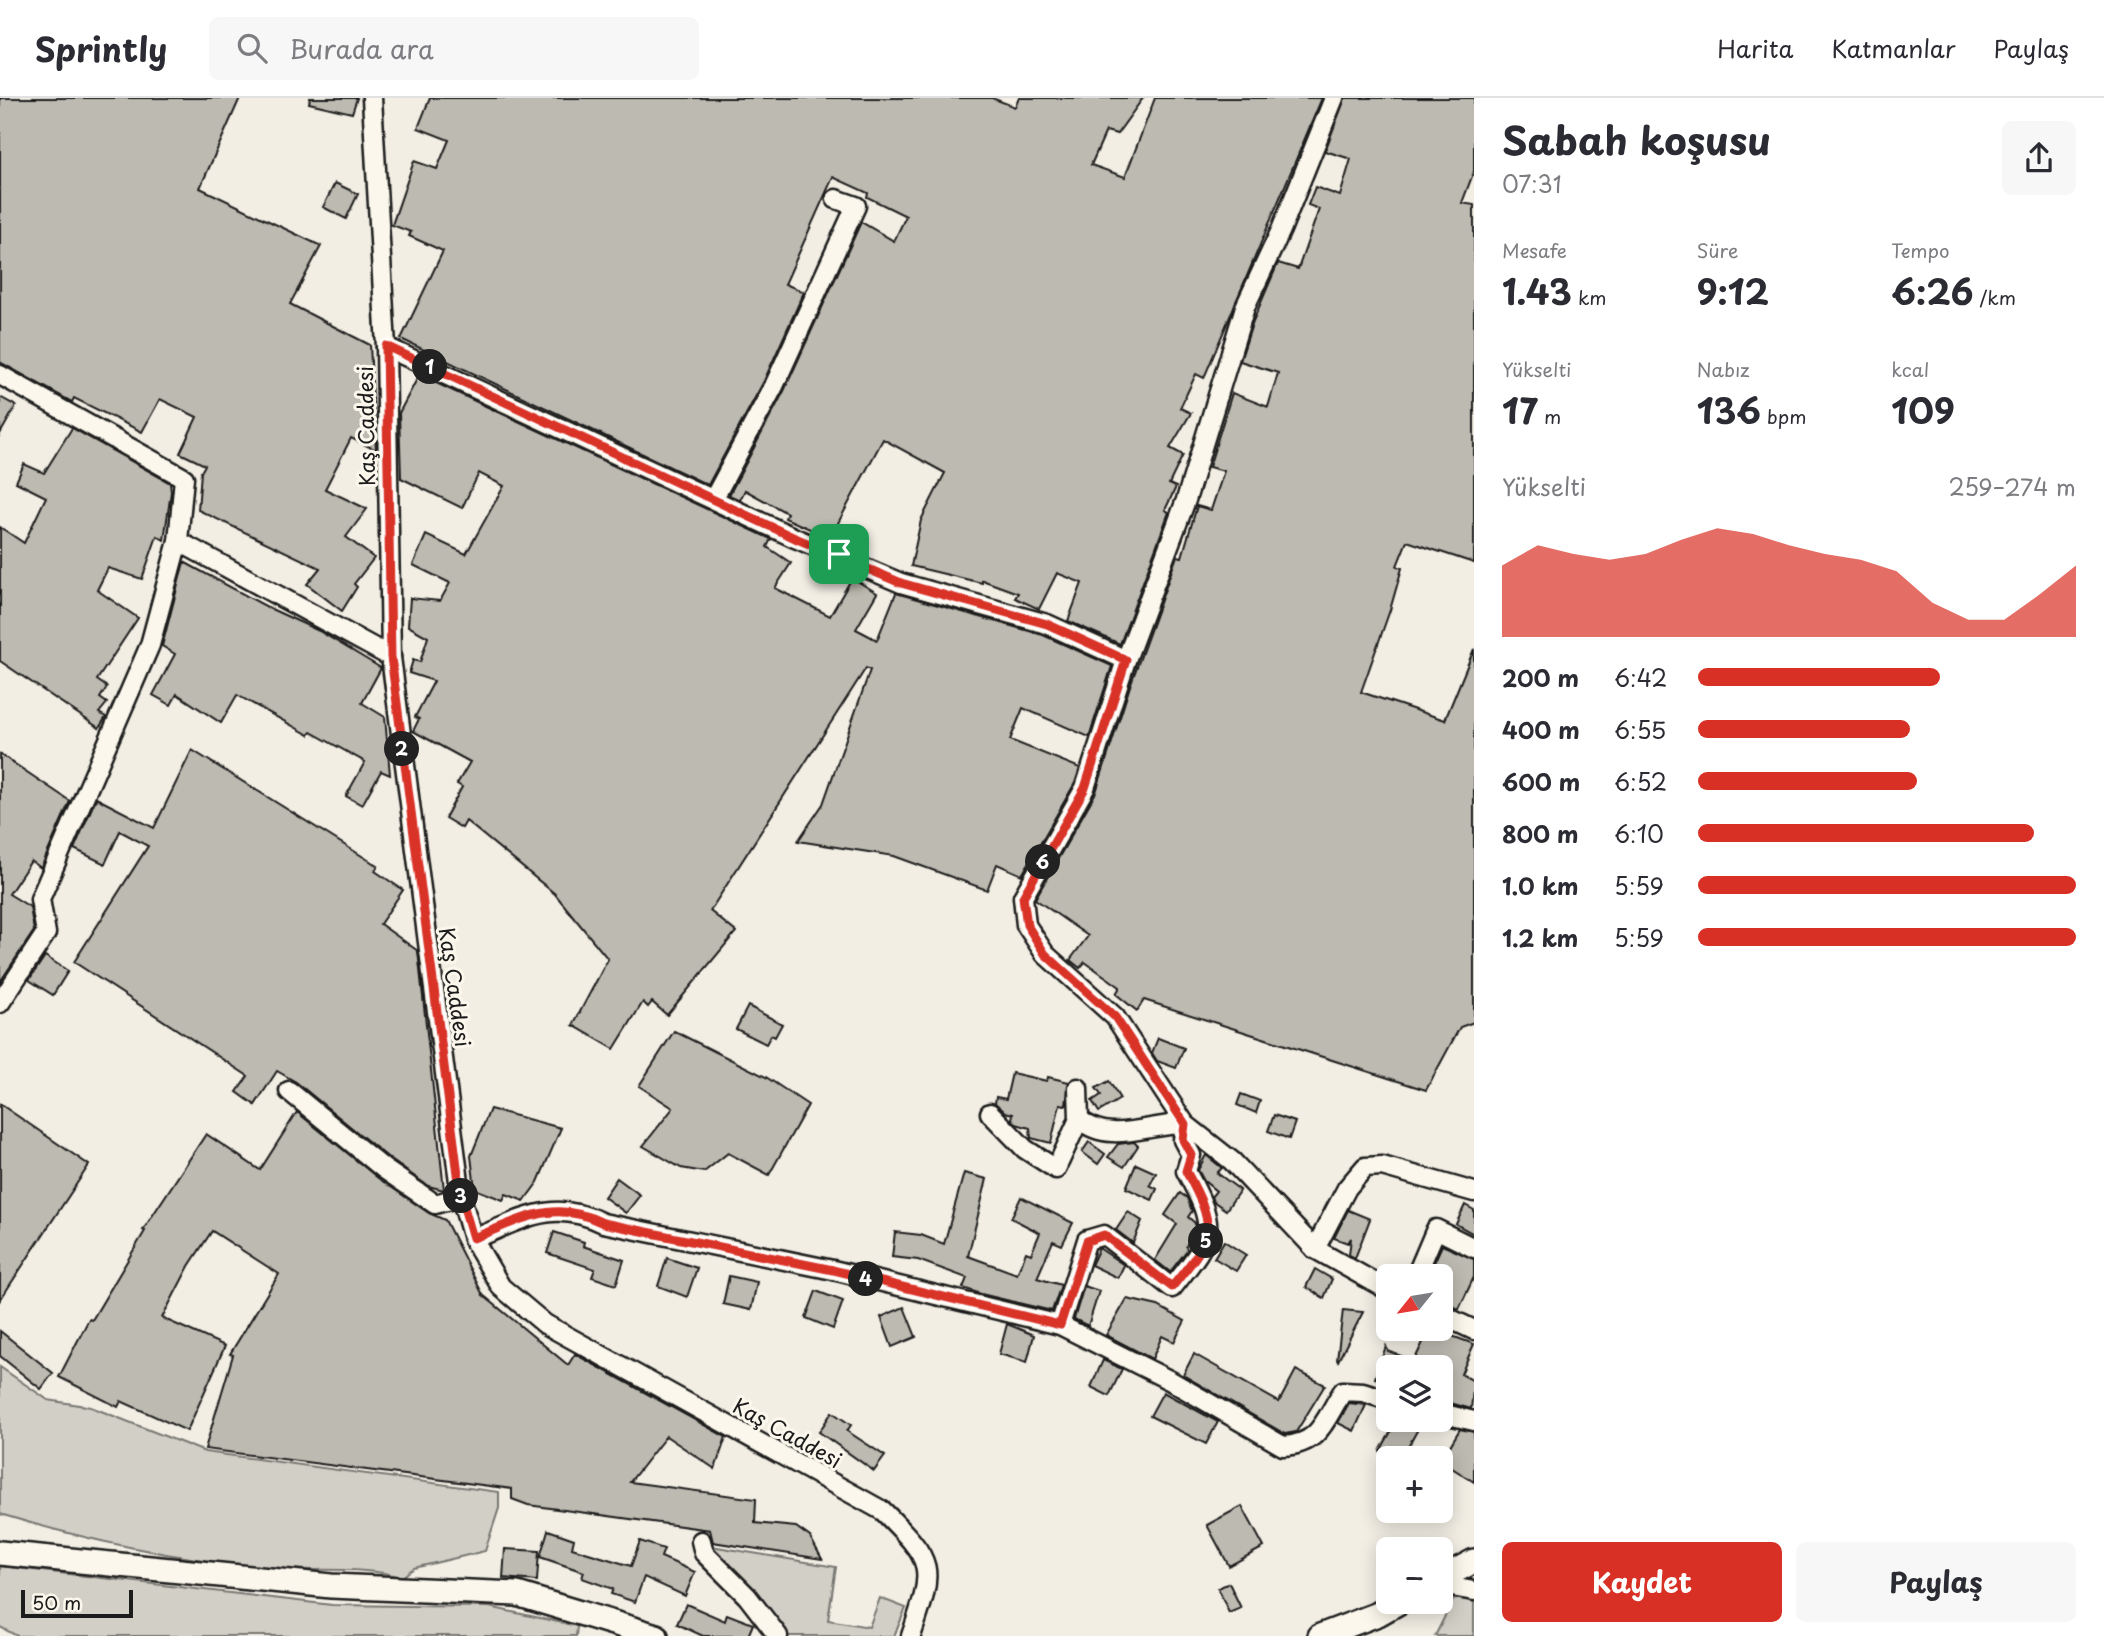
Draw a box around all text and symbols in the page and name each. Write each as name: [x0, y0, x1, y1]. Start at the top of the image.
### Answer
search box: [209, 17, 699, 80]
text: Sprintly: [35, 23, 167, 73]
icon: search: [233, 29, 271, 67]
text: Burada ara: [289, 29, 434, 68]
text: Harita: [1717, 30, 1794, 66]
text: Katmanlar: [1832, 30, 1956, 66]
text: Paylaş: [1994, 30, 2069, 66]
text: Sabah koşusu: [1502, 111, 1771, 168]
button: share: [2002, 121, 2076, 195]
text: 07:31: [1502, 166, 1562, 201]
text: Mesafe: [1502, 236, 1567, 264]
text: Süre: [1697, 236, 1738, 264]
text: Tempo: [1891, 236, 1949, 264]
text: 1.43: [1502, 264, 1572, 317]
text: 9:12: [1697, 264, 1769, 317]
text: 6:26: [1891, 264, 1973, 317]
text: km: [1572, 283, 1607, 311]
text: /km: [1973, 283, 2016, 311]
pin: 1: [412, 350, 448, 384]
text: 1: [425, 352, 434, 380]
text: Yükselti: [1502, 355, 1571, 383]
text: Nabız: [1697, 355, 1750, 383]
text: kcal: [1891, 355, 1929, 383]
street label: Kaş Caddesi: [348, 366, 382, 486]
text: 17: [1502, 383, 1538, 436]
text: 136: [1697, 383, 1761, 436]
text: 109: [1891, 383, 1955, 436]
text: m: [1538, 402, 1561, 430]
text: bpm: [1761, 402, 1806, 430]
text: Yükselti: [1502, 469, 1586, 504]
text: 259–274 m: [1948, 469, 2076, 504]
pin: [809, 524, 869, 584]
icon: arrive: [820, 535, 858, 573]
text: 200 m: [1502, 660, 1579, 695]
text: 6:42: [1614, 660, 1667, 695]
text: 400 m: [1502, 712, 1580, 747]
text: 6:55: [1614, 712, 1666, 747]
pin: 2: [384, 732, 420, 766]
text: 2: [395, 734, 408, 762]
text: 600 m: [1502, 764, 1580, 799]
text: 6:52: [1614, 764, 1667, 799]
text: 800 m: [1502, 816, 1579, 851]
text: 6:10: [1614, 816, 1664, 851]
pin: 6: [1026, 844, 1060, 880]
text: 6: [1036, 847, 1049, 875]
text: 1.0 km: [1502, 868, 1579, 903]
text: 5:59: [1614, 868, 1664, 903]
text: 1.2 km: [1502, 920, 1578, 955]
text: 5:59: [1614, 920, 1664, 955]
street label: Kaş Caddesi: [432, 925, 480, 1049]
pin: 3: [444, 1178, 478, 1214]
text: 3: [454, 1181, 467, 1209]
pin: 5: [1188, 1224, 1224, 1258]
text: 5: [1199, 1226, 1212, 1254]
pin: 4: [848, 1262, 884, 1296]
text: 4: [859, 1264, 872, 1292]
north arrow: [1376, 1264, 1452, 1340]
map controls: [1376, 1264, 1453, 1614]
button: layers: [1376, 1355, 1453, 1432]
street label: Kaş Caddesi: [728, 1389, 848, 1475]
button: +: [1376, 1446, 1453, 1523]
button: −: [1376, 1537, 1453, 1614]
button: Kaydet: [1502, 1542, 1782, 1622]
button: Paylaş: [1796, 1542, 2076, 1622]
scale bar: [21, 1587, 133, 1619]
text: 50 m: [32, 1588, 81, 1616]

